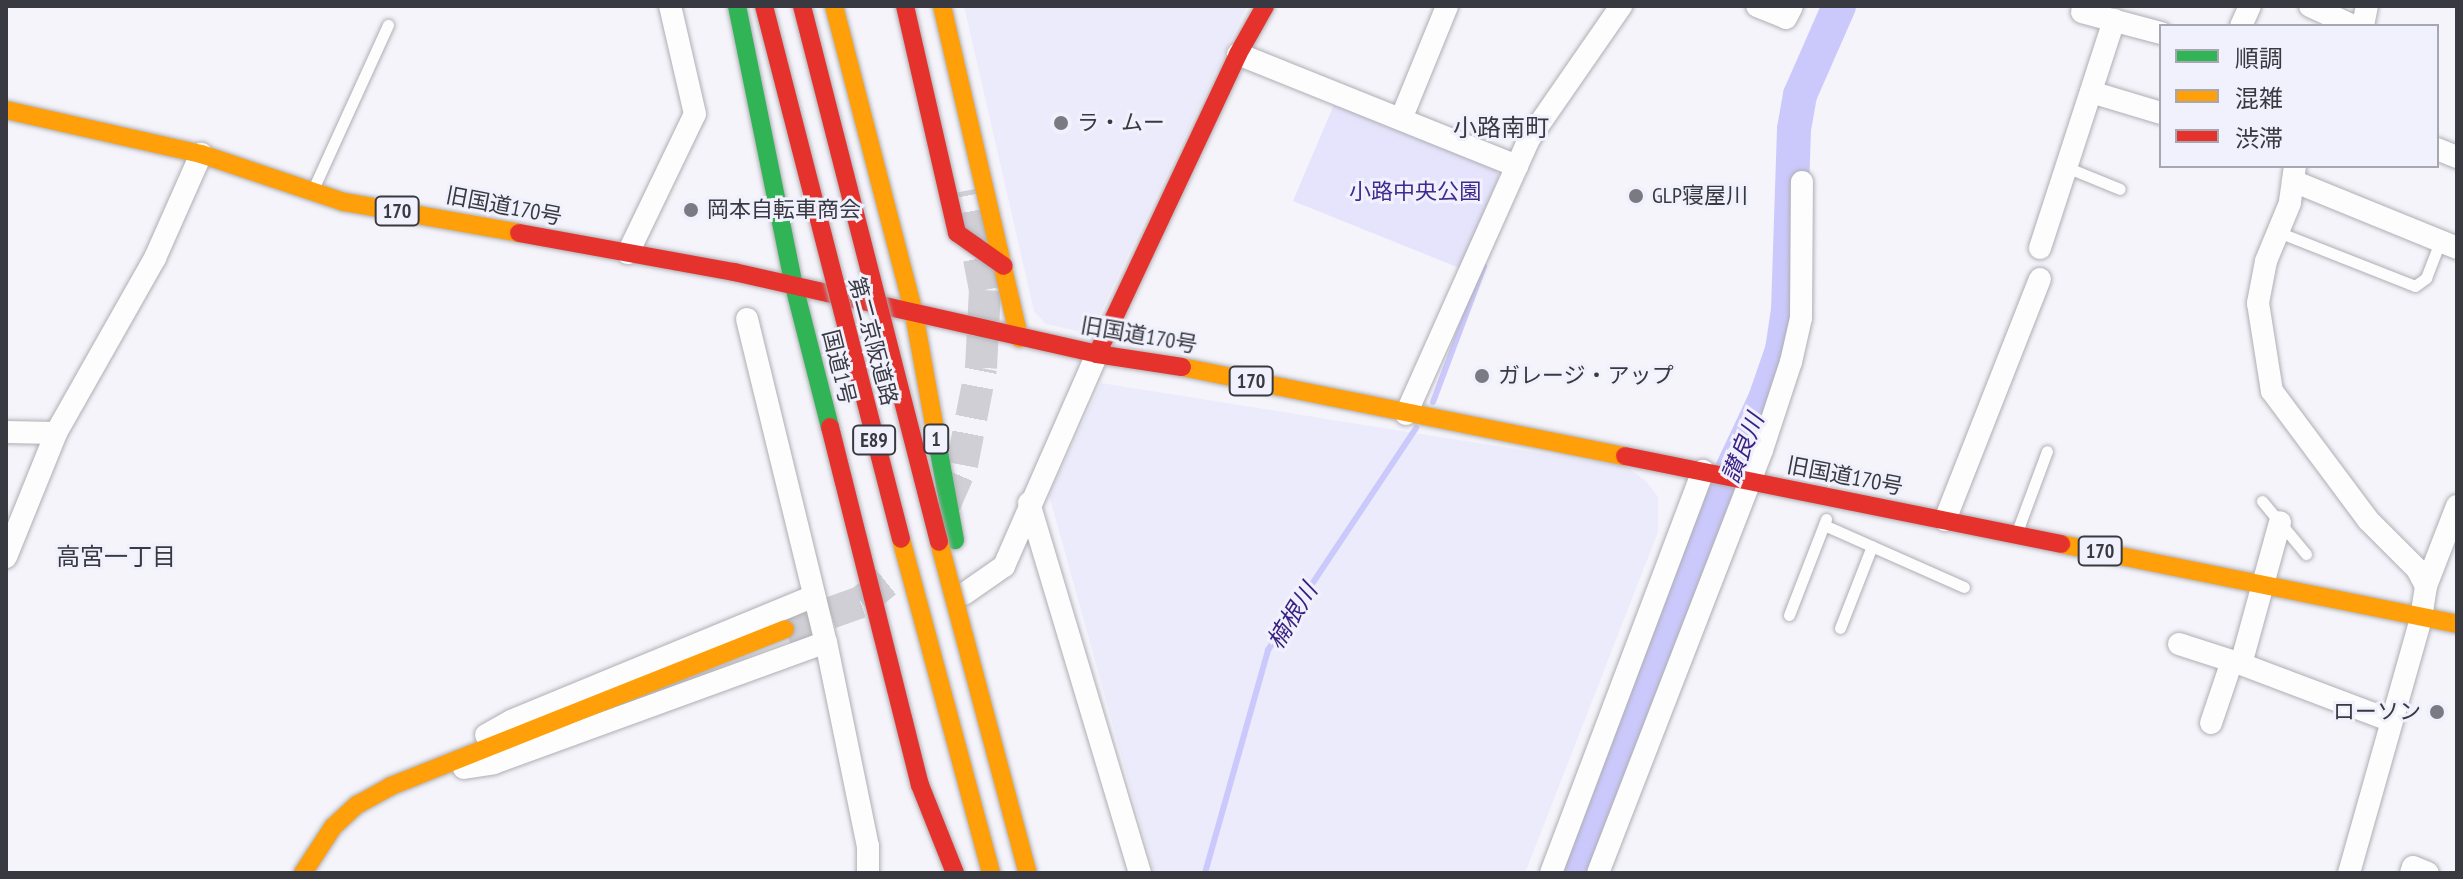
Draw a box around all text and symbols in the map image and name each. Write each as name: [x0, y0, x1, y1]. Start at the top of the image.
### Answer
legend: [2159, 24, 2439, 168]
text: 順調: [2235, 43, 2283, 74]
text: 混雑: [2235, 83, 2283, 114]
place label: ラ・ムー: [1077, 110, 1165, 136]
marker: ラ・ムー: [1052, 114, 1070, 132]
district label: 小路南町: [1453, 114, 1549, 142]
text: 渋滞: [2235, 123, 2283, 154]
park label: 小路中央公園: [1349, 179, 1481, 205]
street label: 旧国道170号: [444, 182, 564, 230]
place label: GLP寝屋川: [1652, 183, 1748, 209]
marker: GLP寝屋川: [1627, 187, 1645, 205]
road number: 170: [373, 195, 421, 227]
place label: 岡本自転車商会: [707, 197, 861, 223]
marker: 岡本自転車商会: [682, 201, 700, 219]
street label: 第二京阪道路: [843, 274, 903, 408]
street label: 旧国道170号: [1079, 312, 1199, 358]
street label: 国道1号: [817, 327, 861, 407]
place label: ガレージ・アップ: [1498, 363, 1674, 389]
road number: 170: [1227, 365, 1275, 397]
marker: ガレージ・アップ: [1473, 367, 1491, 385]
water label: 讃良川: [1716, 409, 1770, 487]
road number: 1: [922, 423, 950, 455]
road number: E89: [852, 424, 896, 456]
street label: 旧国道170号: [1785, 452, 1905, 500]
road number: 170: [2076, 535, 2124, 567]
district label: 高宮一丁目: [56, 543, 176, 571]
water label: 楠根川: [1261, 578, 1323, 654]
place label: ローソン: [2333, 699, 2421, 725]
marker: ローソン: [2428, 703, 2446, 721]

